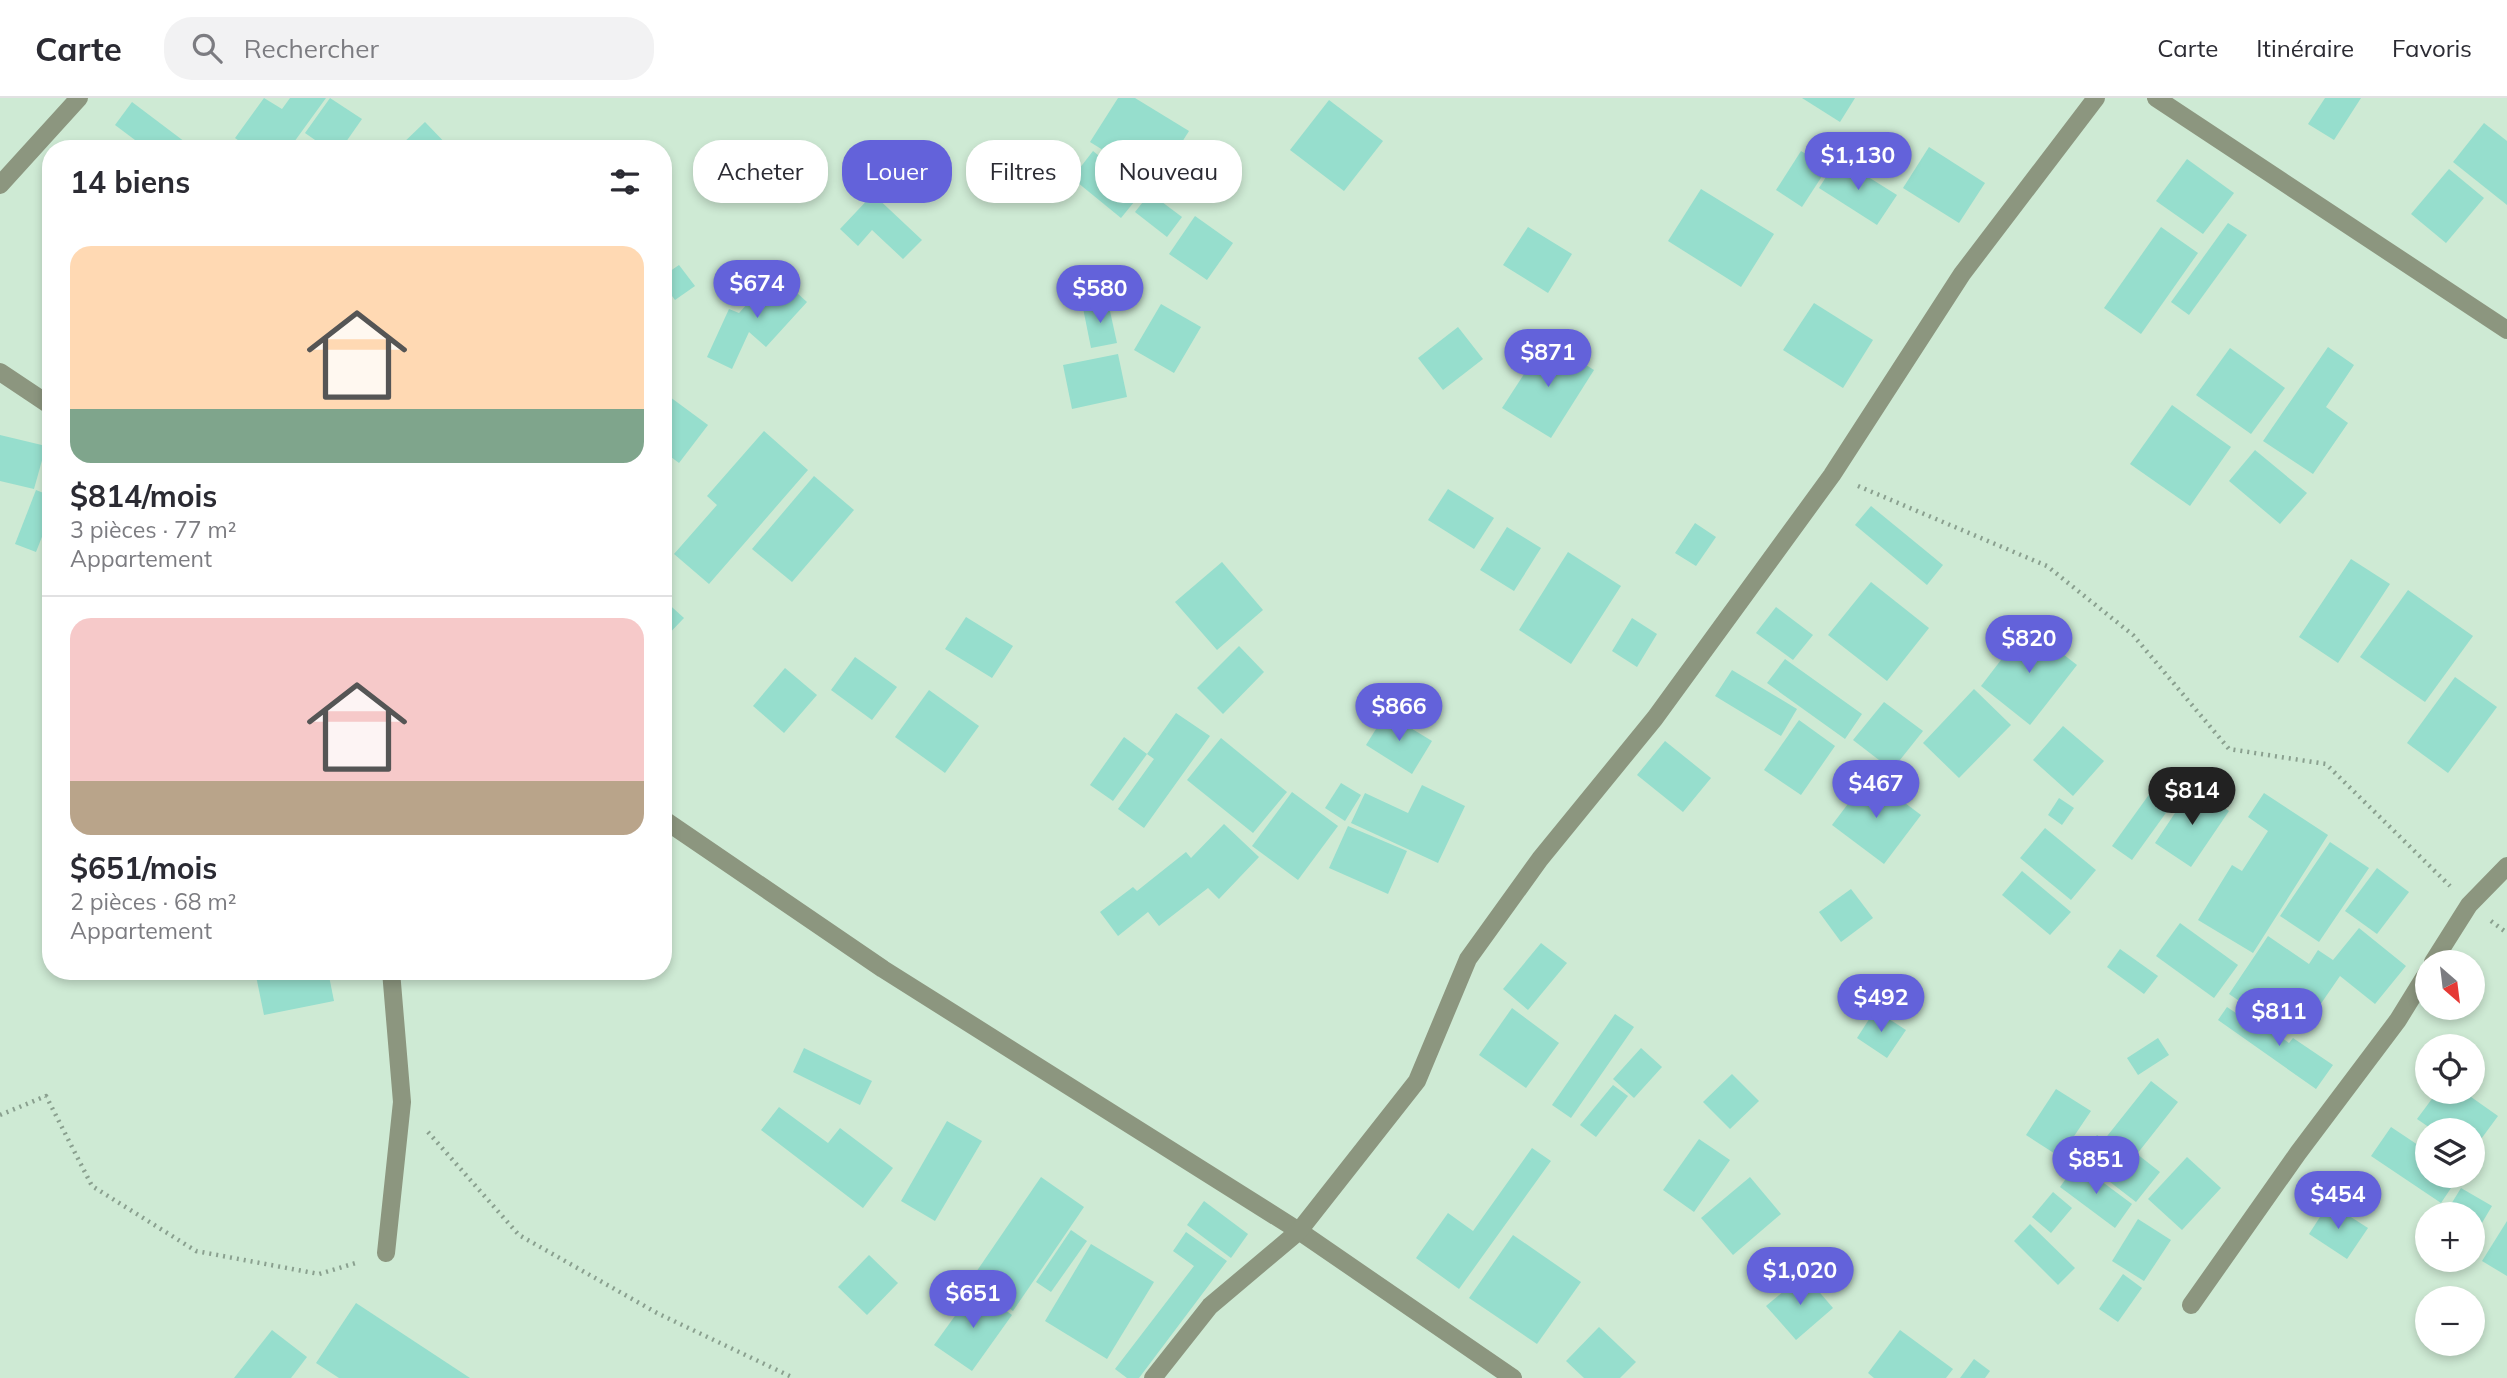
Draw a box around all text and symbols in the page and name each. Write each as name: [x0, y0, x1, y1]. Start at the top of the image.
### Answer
search box: [164, 17, 654, 80]
text: Carte: [35, 28, 122, 69]
icon: search: [188, 29, 226, 67]
text: Rechercher: [244, 32, 379, 65]
text: Carte: [2157, 33, 2218, 63]
text: Itinéraire: [2256, 33, 2354, 63]
text: Favoris: [2392, 33, 2472, 63]
pin: $1,130: [1801, 132, 1915, 192]
chip: Acheter: [693, 140, 828, 203]
chip: Louer: [842, 140, 952, 203]
chip: Filtres: [966, 140, 1081, 203]
chip: Nouveau: [1095, 140, 1242, 203]
text: $1,130: [1821, 140, 1895, 169]
text: 14 biens: [70, 163, 190, 201]
icon: filters: [606, 163, 644, 201]
pin: $674: [716, 260, 798, 320]
pin: $580: [1059, 266, 1141, 325]
text: $674: [729, 268, 785, 297]
text: $580: [1072, 273, 1128, 302]
icon: home: [294, 292, 420, 418]
pin: $871: [1507, 330, 1589, 389]
text: $871: [1520, 337, 1576, 366]
text: $814/mois: [70, 477, 217, 515]
text: 3 pièces · 77 m²: [70, 515, 237, 544]
text: Appartement: [70, 544, 212, 573]
pin: $820: [1988, 616, 2070, 675]
text: $820: [2001, 623, 2057, 652]
icon: home: [294, 664, 420, 790]
pin: $866: [1358, 684, 1440, 743]
text: $866: [1371, 691, 1427, 720]
pin: $467: [1835, 760, 1917, 820]
text: $467: [1848, 768, 1904, 797]
pin: $814: [2151, 768, 2233, 827]
text: $814: [2164, 775, 2220, 804]
text: $651/mois: [70, 849, 217, 887]
text: 2 pièces · 68 m²: [70, 887, 237, 916]
text: Appartement: [70, 916, 212, 945]
north arrow: [2415, 950, 2485, 1020]
map controls: [2415, 950, 2485, 1356]
pin: $492: [1840, 974, 1922, 1034]
text: $492: [1853, 982, 1909, 1011]
pin: $811: [2238, 988, 2320, 1048]
text: $811: [2251, 996, 2307, 1025]
button: locate: [2415, 1034, 2485, 1104]
button: layers: [2415, 1118, 2485, 1188]
pin: $851: [2055, 1136, 2137, 1196]
text: $851: [2068, 1144, 2124, 1173]
pin: $454: [2297, 1172, 2379, 1231]
text: $454: [2310, 1179, 2366, 1208]
button: +: [2415, 1202, 2485, 1272]
pin: $1,020: [1743, 1248, 1857, 1307]
text: $1,020: [1763, 1255, 1837, 1284]
pin: $651: [932, 1270, 1014, 1330]
text: $651: [945, 1278, 1001, 1307]
button: −: [2415, 1286, 2485, 1356]

